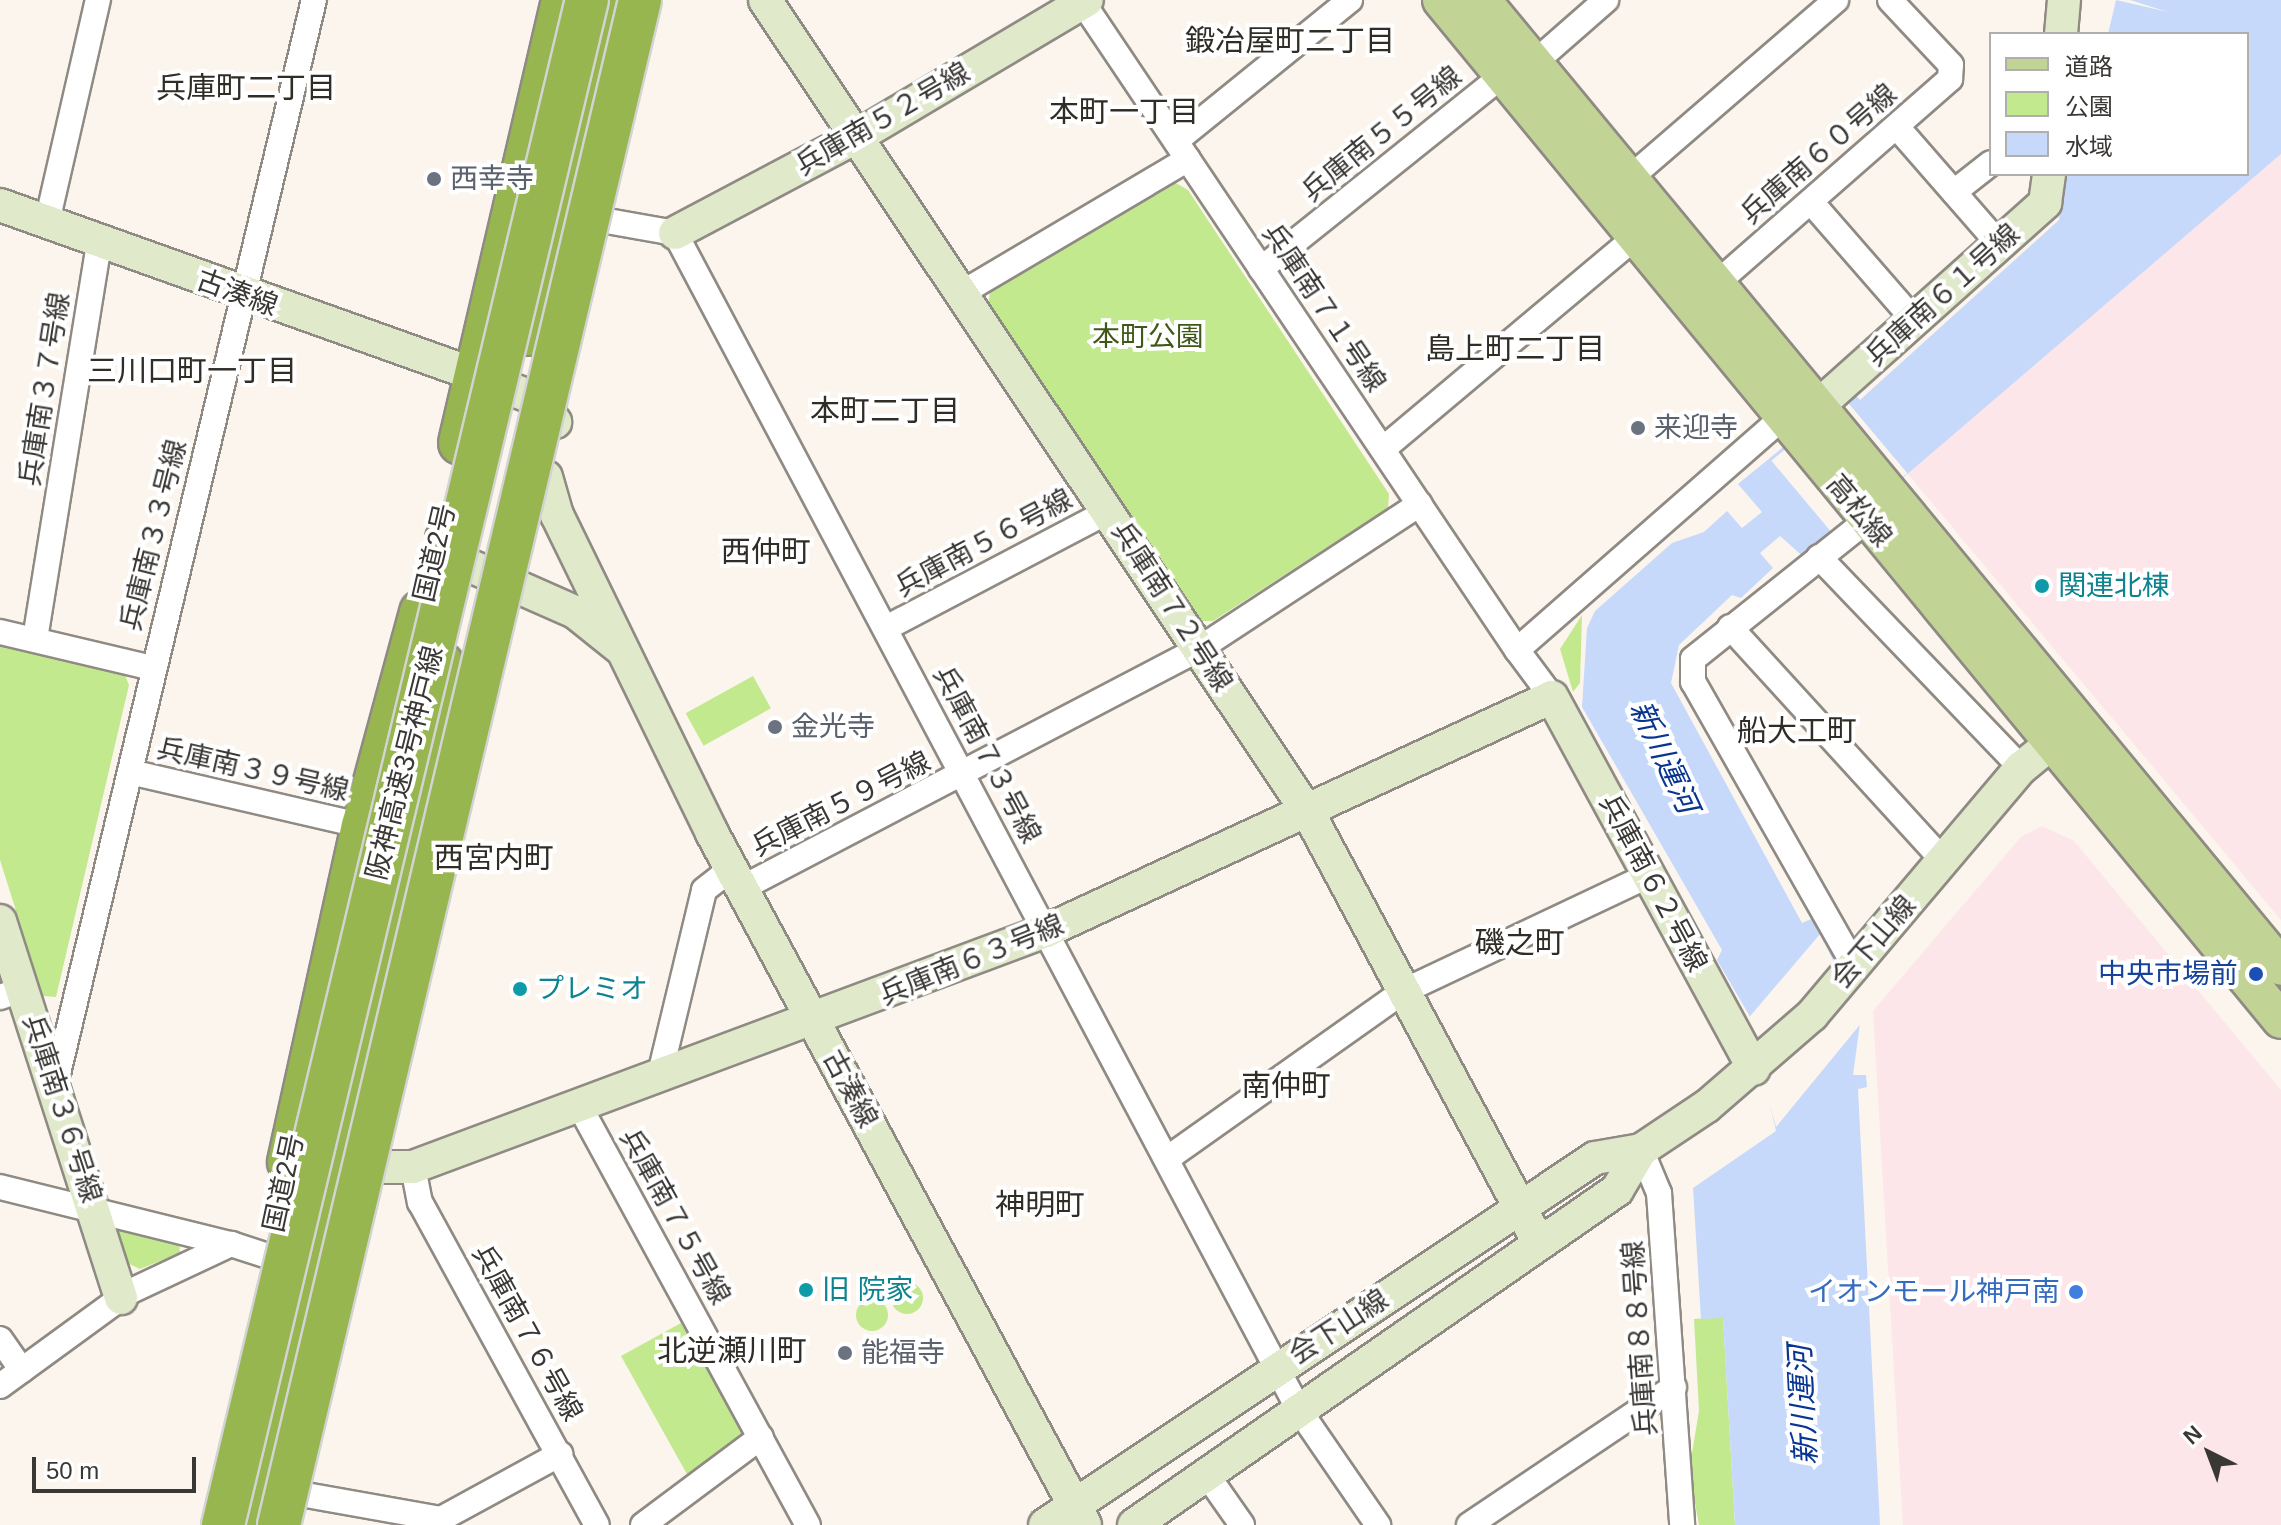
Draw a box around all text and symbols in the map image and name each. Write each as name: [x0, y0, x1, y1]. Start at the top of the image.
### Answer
district label: 鍛冶屋町二丁目: [1185, 23, 1395, 59]
legend: [1989, 32, 2249, 176]
text: 道路: [2065, 53, 2113, 80]
street label: 兵庫南５２号線: [790, 55, 976, 183]
street label: 兵庫南５５号線: [1295, 59, 1469, 209]
district label: 兵庫町二丁目: [156, 70, 336, 106]
street label: 兵庫南６０号線: [1734, 77, 1904, 231]
text: 公園: [2065, 93, 2113, 120]
district label: 本町一丁目: [1049, 94, 1199, 130]
text: 水域: [2065, 133, 2113, 160]
place label: 西幸寺: [450, 162, 534, 196]
marker: 西幸寺: [425, 170, 443, 188]
street label: 兵庫南７１号線: [1255, 217, 1393, 399]
street label: 兵庫南６１号線: [1859, 217, 2027, 373]
street label: 古湊線: [192, 263, 282, 323]
street label: 兵庫南３７号線: [13, 290, 77, 488]
park label: 本町公園: [1092, 320, 1204, 354]
district label: 島上町二丁目: [1425, 331, 1605, 367]
district label: 三川口町一丁目: [87, 353, 297, 389]
district label: 本町二丁目: [810, 393, 960, 429]
place label: 来迎寺: [1654, 411, 1738, 445]
marker: 来迎寺: [1629, 419, 1647, 437]
street label: 兵庫南３３号線: [114, 436, 194, 634]
street label: 高松線: [1819, 468, 1899, 554]
street label: 兵庫南５６号線: [890, 482, 1078, 604]
street label: 国道2号: [407, 501, 463, 605]
street label: 兵庫南７２号線: [1105, 516, 1239, 698]
district label: 西仲町: [721, 534, 811, 570]
place label: 関連北棟: [2058, 569, 2170, 603]
marker: 関連北棟: [2033, 577, 2051, 595]
street label: 阪神高速3号神戸線: [360, 643, 450, 883]
street label: 兵庫南７３号線: [926, 661, 1048, 849]
water label: 新川運河: [1622, 695, 1706, 819]
place label: 金光寺: [791, 710, 875, 744]
district label: 船大工町: [1737, 713, 1857, 749]
marker: 金光寺: [766, 718, 784, 736]
street label: 兵庫南３９号線: [154, 732, 352, 808]
street label: 兵庫南５９号線: [746, 745, 936, 863]
street label: 兵庫南６２号線: [1592, 789, 1714, 977]
district label: 西宮内町: [434, 840, 554, 876]
street label: 会下山線: [1825, 889, 1923, 995]
street label: 兵庫南６３号線: [875, 908, 1069, 1012]
district label: 磯之町: [1475, 925, 1565, 961]
place label: 中央市場前: [2098, 957, 2238, 991]
marker: 中央市場前: [2245, 963, 2267, 985]
place label: プレミオ: [536, 972, 648, 1006]
marker: プレミオ: [511, 980, 529, 998]
street label: 兵庫南３６号線: [16, 1011, 108, 1207]
street label: 古湊線: [815, 1044, 885, 1134]
district label: 南仲町: [1241, 1068, 1331, 1104]
street label: 兵庫南７５号線: [613, 1123, 737, 1311]
street label: 国道2号: [257, 1131, 311, 1235]
district label: 神明町: [995, 1187, 1085, 1223]
street label: 兵庫南７６号線: [465, 1239, 589, 1427]
street label: 兵庫南８８号線: [1616, 1239, 1664, 1437]
place label: 旧 院家: [822, 1273, 914, 1307]
place label: イオンモール神戸南: [1808, 1275, 2060, 1309]
marker: 旧 院家: [797, 1281, 815, 1299]
street label: 会下山線: [1283, 1282, 1395, 1372]
marker: イオンモール神戸南: [2067, 1283, 2085, 1301]
district label: 北逆瀬川町: [657, 1333, 807, 1369]
place label: 能福寺: [861, 1336, 945, 1370]
marker: 能福寺: [836, 1344, 854, 1362]
water label: 新川運河: [1782, 1344, 1824, 1466]
north arrow: [2169, 1413, 2249, 1493]
text: N: [2178, 1420, 2207, 1449]
scale bar: [36, 1441, 200, 1491]
text: 50 m: [46, 1457, 99, 1484]

